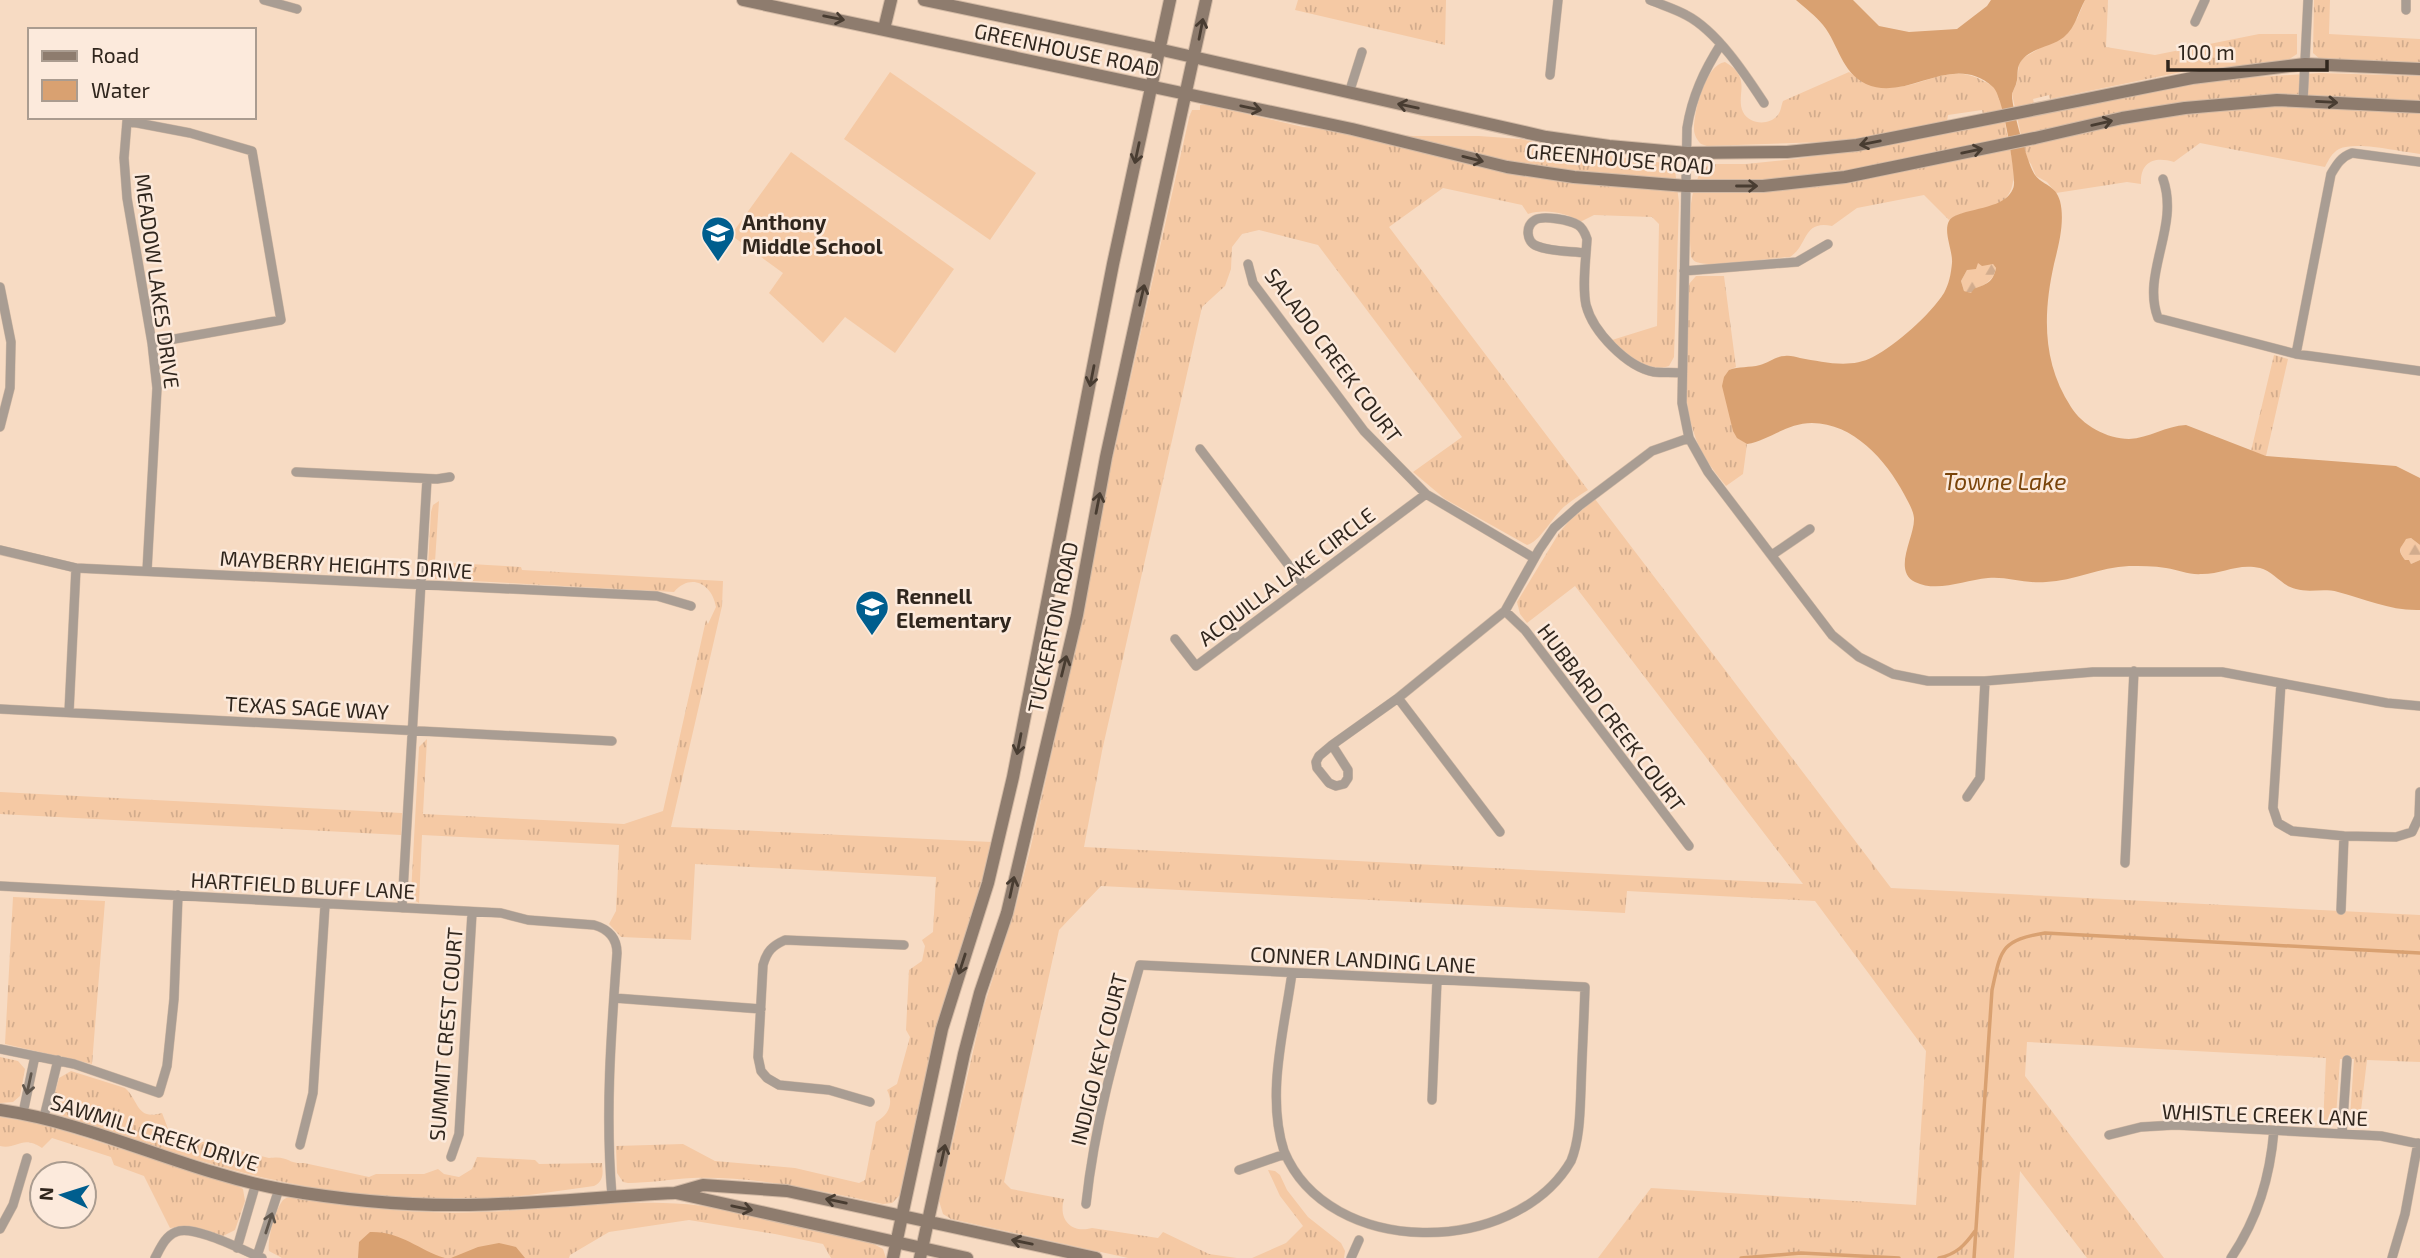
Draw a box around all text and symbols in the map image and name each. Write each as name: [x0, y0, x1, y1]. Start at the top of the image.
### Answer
one-way arrow: [822, 12, 845, 26]
street label: GREENHOUSE ROAD: [972, 17, 1162, 81]
one-way arrow: [1194, 18, 1208, 41]
legend: [28, 28, 256, 119]
scale bar: [2168, 28, 2327, 72]
text: 100 m: [2178, 39, 2235, 64]
text: Road: [91, 42, 139, 67]
text: Water: [91, 77, 150, 102]
one-way arrow: [2316, 96, 2338, 109]
one-way arrow: [1397, 99, 1420, 112]
one-way arrow: [1239, 101, 1262, 115]
one-way arrow: [2090, 115, 2112, 128]
one-way arrow: [1859, 136, 1882, 150]
street label: GREENHOUSE ROAD: [1525, 137, 1715, 179]
one-way arrow: [1129, 141, 1143, 164]
one-way arrow: [1960, 144, 1983, 158]
one-way arrow: [1461, 153, 1484, 166]
street label: MEADOW LAKES DRIVE: [131, 172, 185, 390]
one-way arrow: [1736, 179, 1759, 193]
place label: Anthony Middle School: [742, 209, 883, 258]
school or university icon: Anthony Middle School: [699, 214, 737, 263]
street label: SALADO CREEK COURT: [1260, 263, 1408, 447]
one-way arrow: [1136, 284, 1150, 307]
one-way arrow: [1085, 364, 1098, 387]
water label: Towne Lake: [1943, 467, 2067, 495]
one-way arrow: [1091, 492, 1105, 514]
street label: ACQUILLA LAKE CIRCLE: [1193, 501, 1380, 651]
street label: TUCKERTON ROAD: [1022, 539, 1082, 715]
street label: MAYBERRY HEIGHTS DRIVE: [219, 545, 473, 583]
place label: Rennell Elementary: [896, 583, 1011, 633]
school or university icon: Rennell Elementary: [853, 588, 891, 637]
street label: HUBBARD CREEK COURT: [1533, 618, 1691, 816]
one-way arrow: [1058, 655, 1071, 678]
street label: TEXAS SAGE WAY: [225, 690, 389, 724]
one-way arrow: [1012, 732, 1026, 755]
street label: HARTFIELD BLUFF LANE: [190, 867, 416, 903]
one-way arrow: [1006, 876, 1020, 899]
street label: SUMMIT CREST COURT: [423, 926, 467, 1142]
street label: CONNER LANDING LANE: [1249, 941, 1477, 977]
one-way arrow: [955, 952, 967, 974]
street label: INDIGO KEY COURT: [1065, 970, 1131, 1148]
one-way arrow: [22, 1072, 36, 1095]
street label: SAWMILL CREEK DRIVE: [48, 1088, 262, 1176]
street label: WHISTLE CREEK LANE: [2161, 1098, 2369, 1130]
one-way arrow: [936, 1144, 950, 1167]
north arrow: [28, 1160, 98, 1230]
text: N: [34, 1186, 57, 1201]
one-way arrow: [825, 1193, 848, 1207]
one-way arrow: [730, 1202, 753, 1216]
one-way arrow: [263, 1212, 276, 1234]
one-way arrow: [1011, 1235, 1034, 1248]

